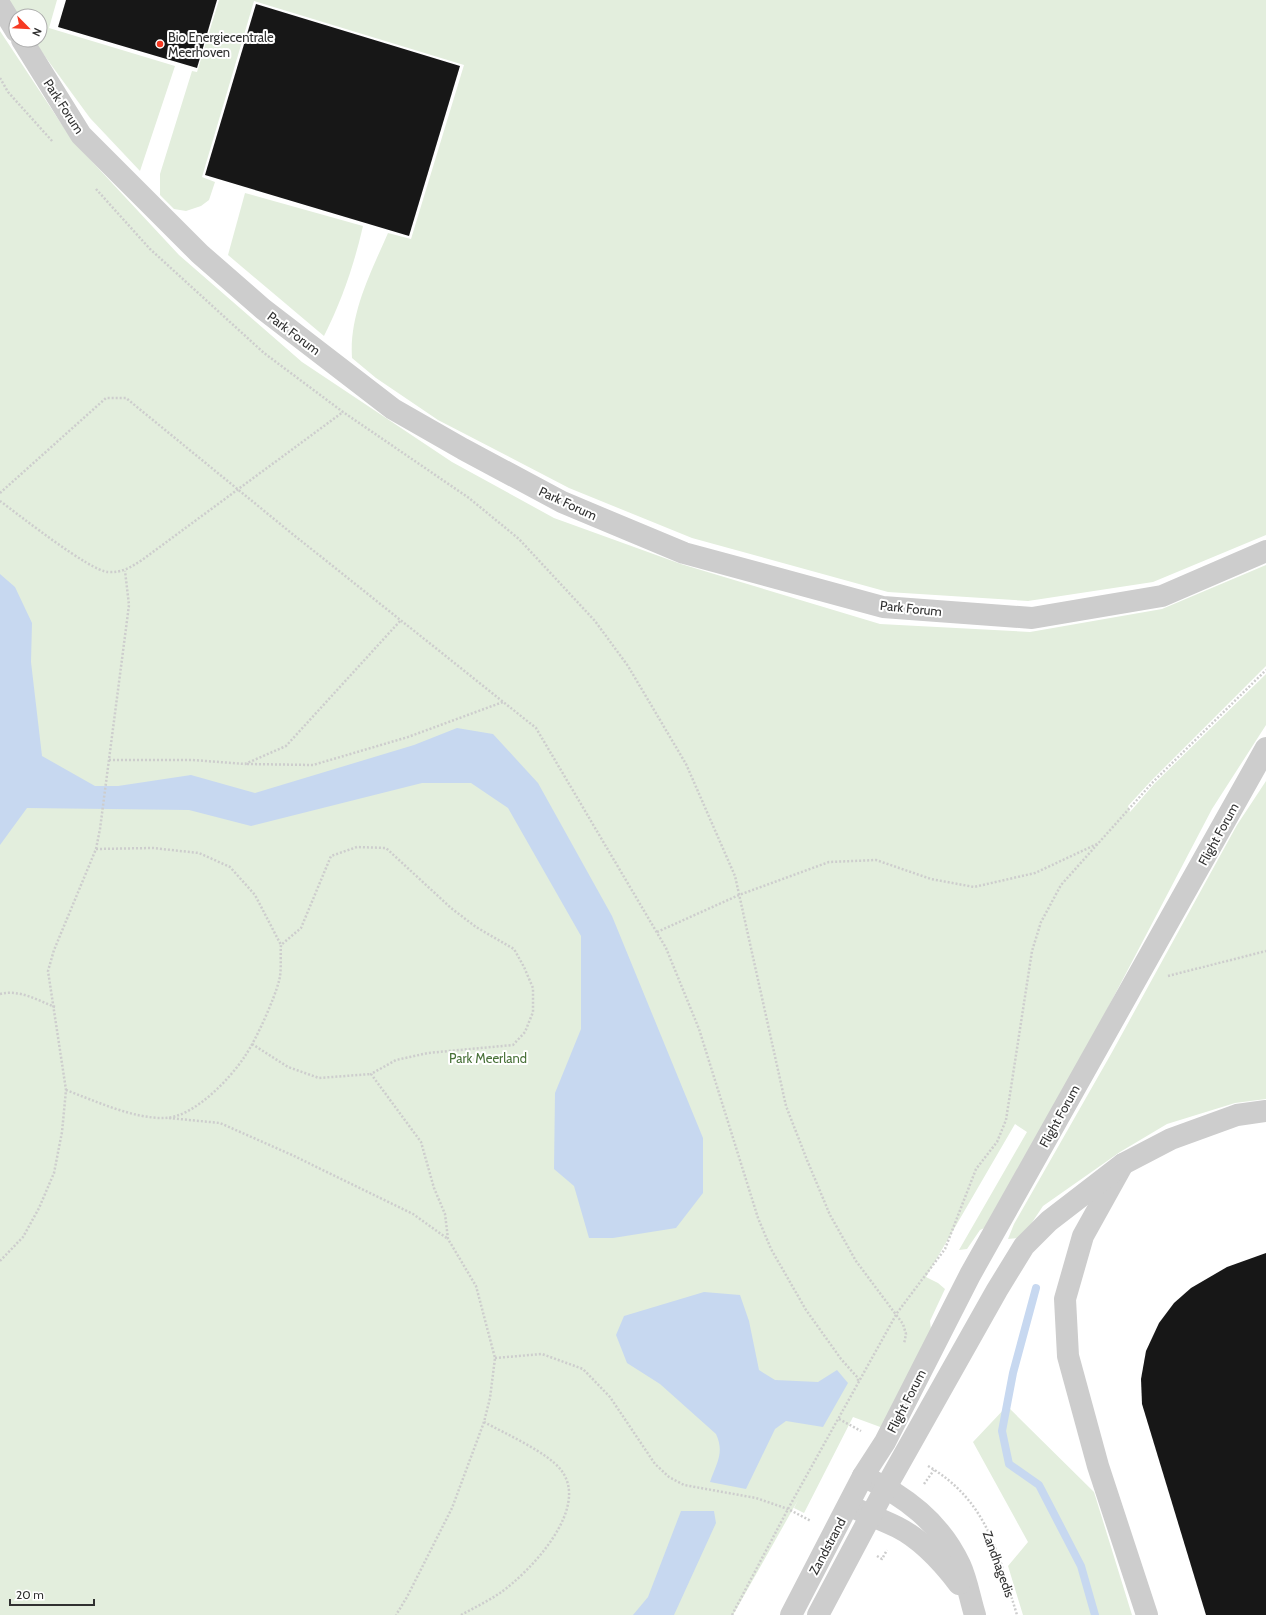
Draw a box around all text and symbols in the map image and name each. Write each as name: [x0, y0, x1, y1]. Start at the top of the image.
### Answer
north arrow: [8, 8, 48, 48]
text: N: [29, 26, 45, 38]
place label: Bio Energiecentrale Meerhoven: [168, 29, 274, 60]
marker: Bio Energiecentrale Meerhoven: [155, 39, 165, 49]
street label: Park Forum: [40, 76, 88, 136]
street label: Park Forum: [264, 308, 324, 358]
street label: Park Forum: [536, 483, 600, 523]
street label: Park Forum: [879, 597, 943, 619]
street label: Flight Forum: [1194, 800, 1242, 868]
park label: Park Meerland: [449, 1050, 527, 1066]
street label: Flight Forum: [1035, 1082, 1083, 1150]
street label: Flight Forum: [883, 1367, 929, 1435]
street label: Zandstrand: [805, 1515, 849, 1577]
street label: Zandhagedis: [980, 1529, 1019, 1600]
scale bar: [10, 1581, 94, 1607]
text: 20 m: [16, 1587, 44, 1602]

